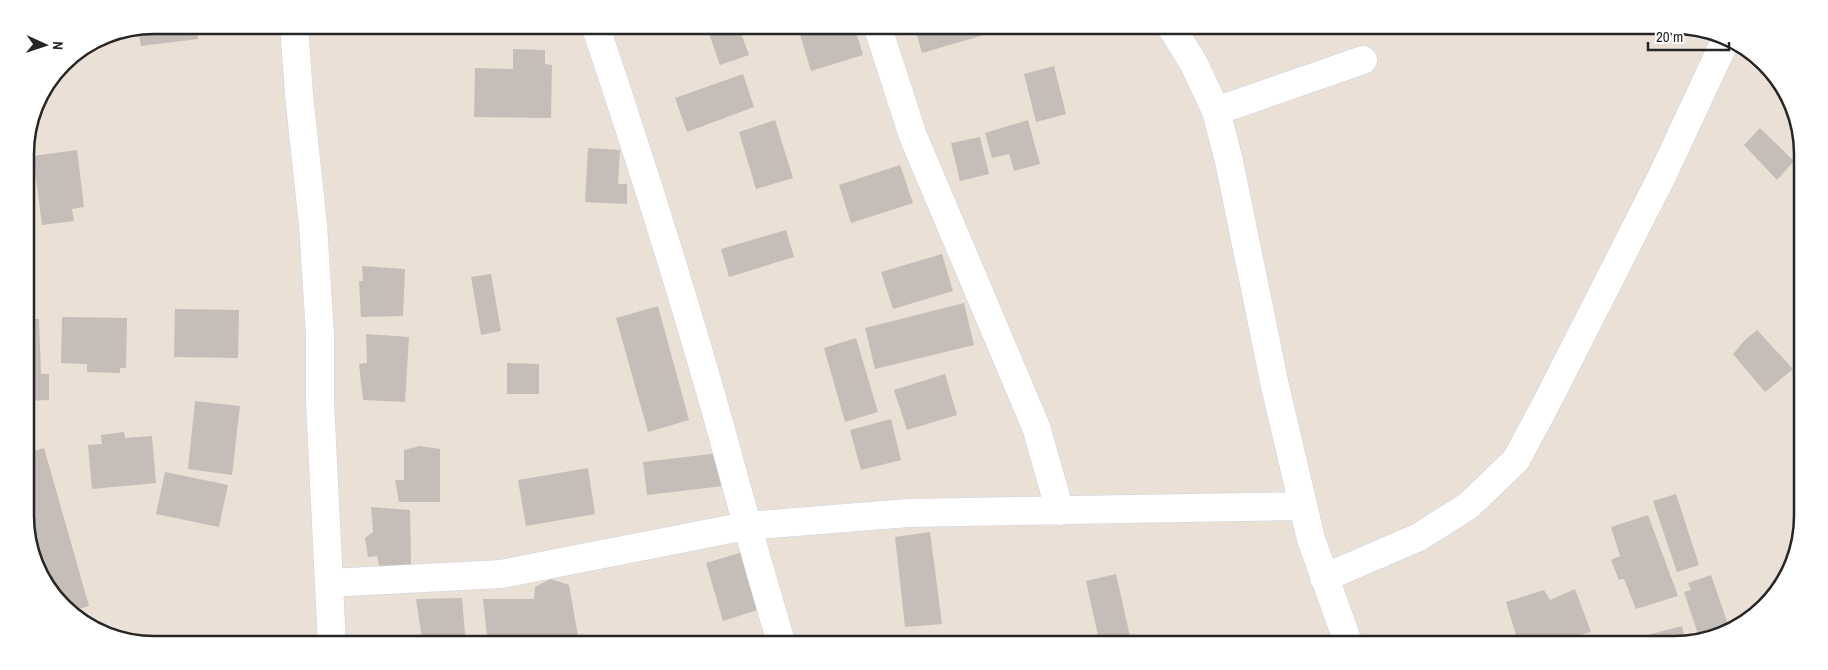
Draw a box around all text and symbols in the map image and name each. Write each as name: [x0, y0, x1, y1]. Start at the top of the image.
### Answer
north arrow: [20, 20, 70, 70]
scale bar: [1648, 20, 1729, 52]
text: 20 m: [1656, 26, 1683, 47]
text: N: [49, 41, 67, 50]

